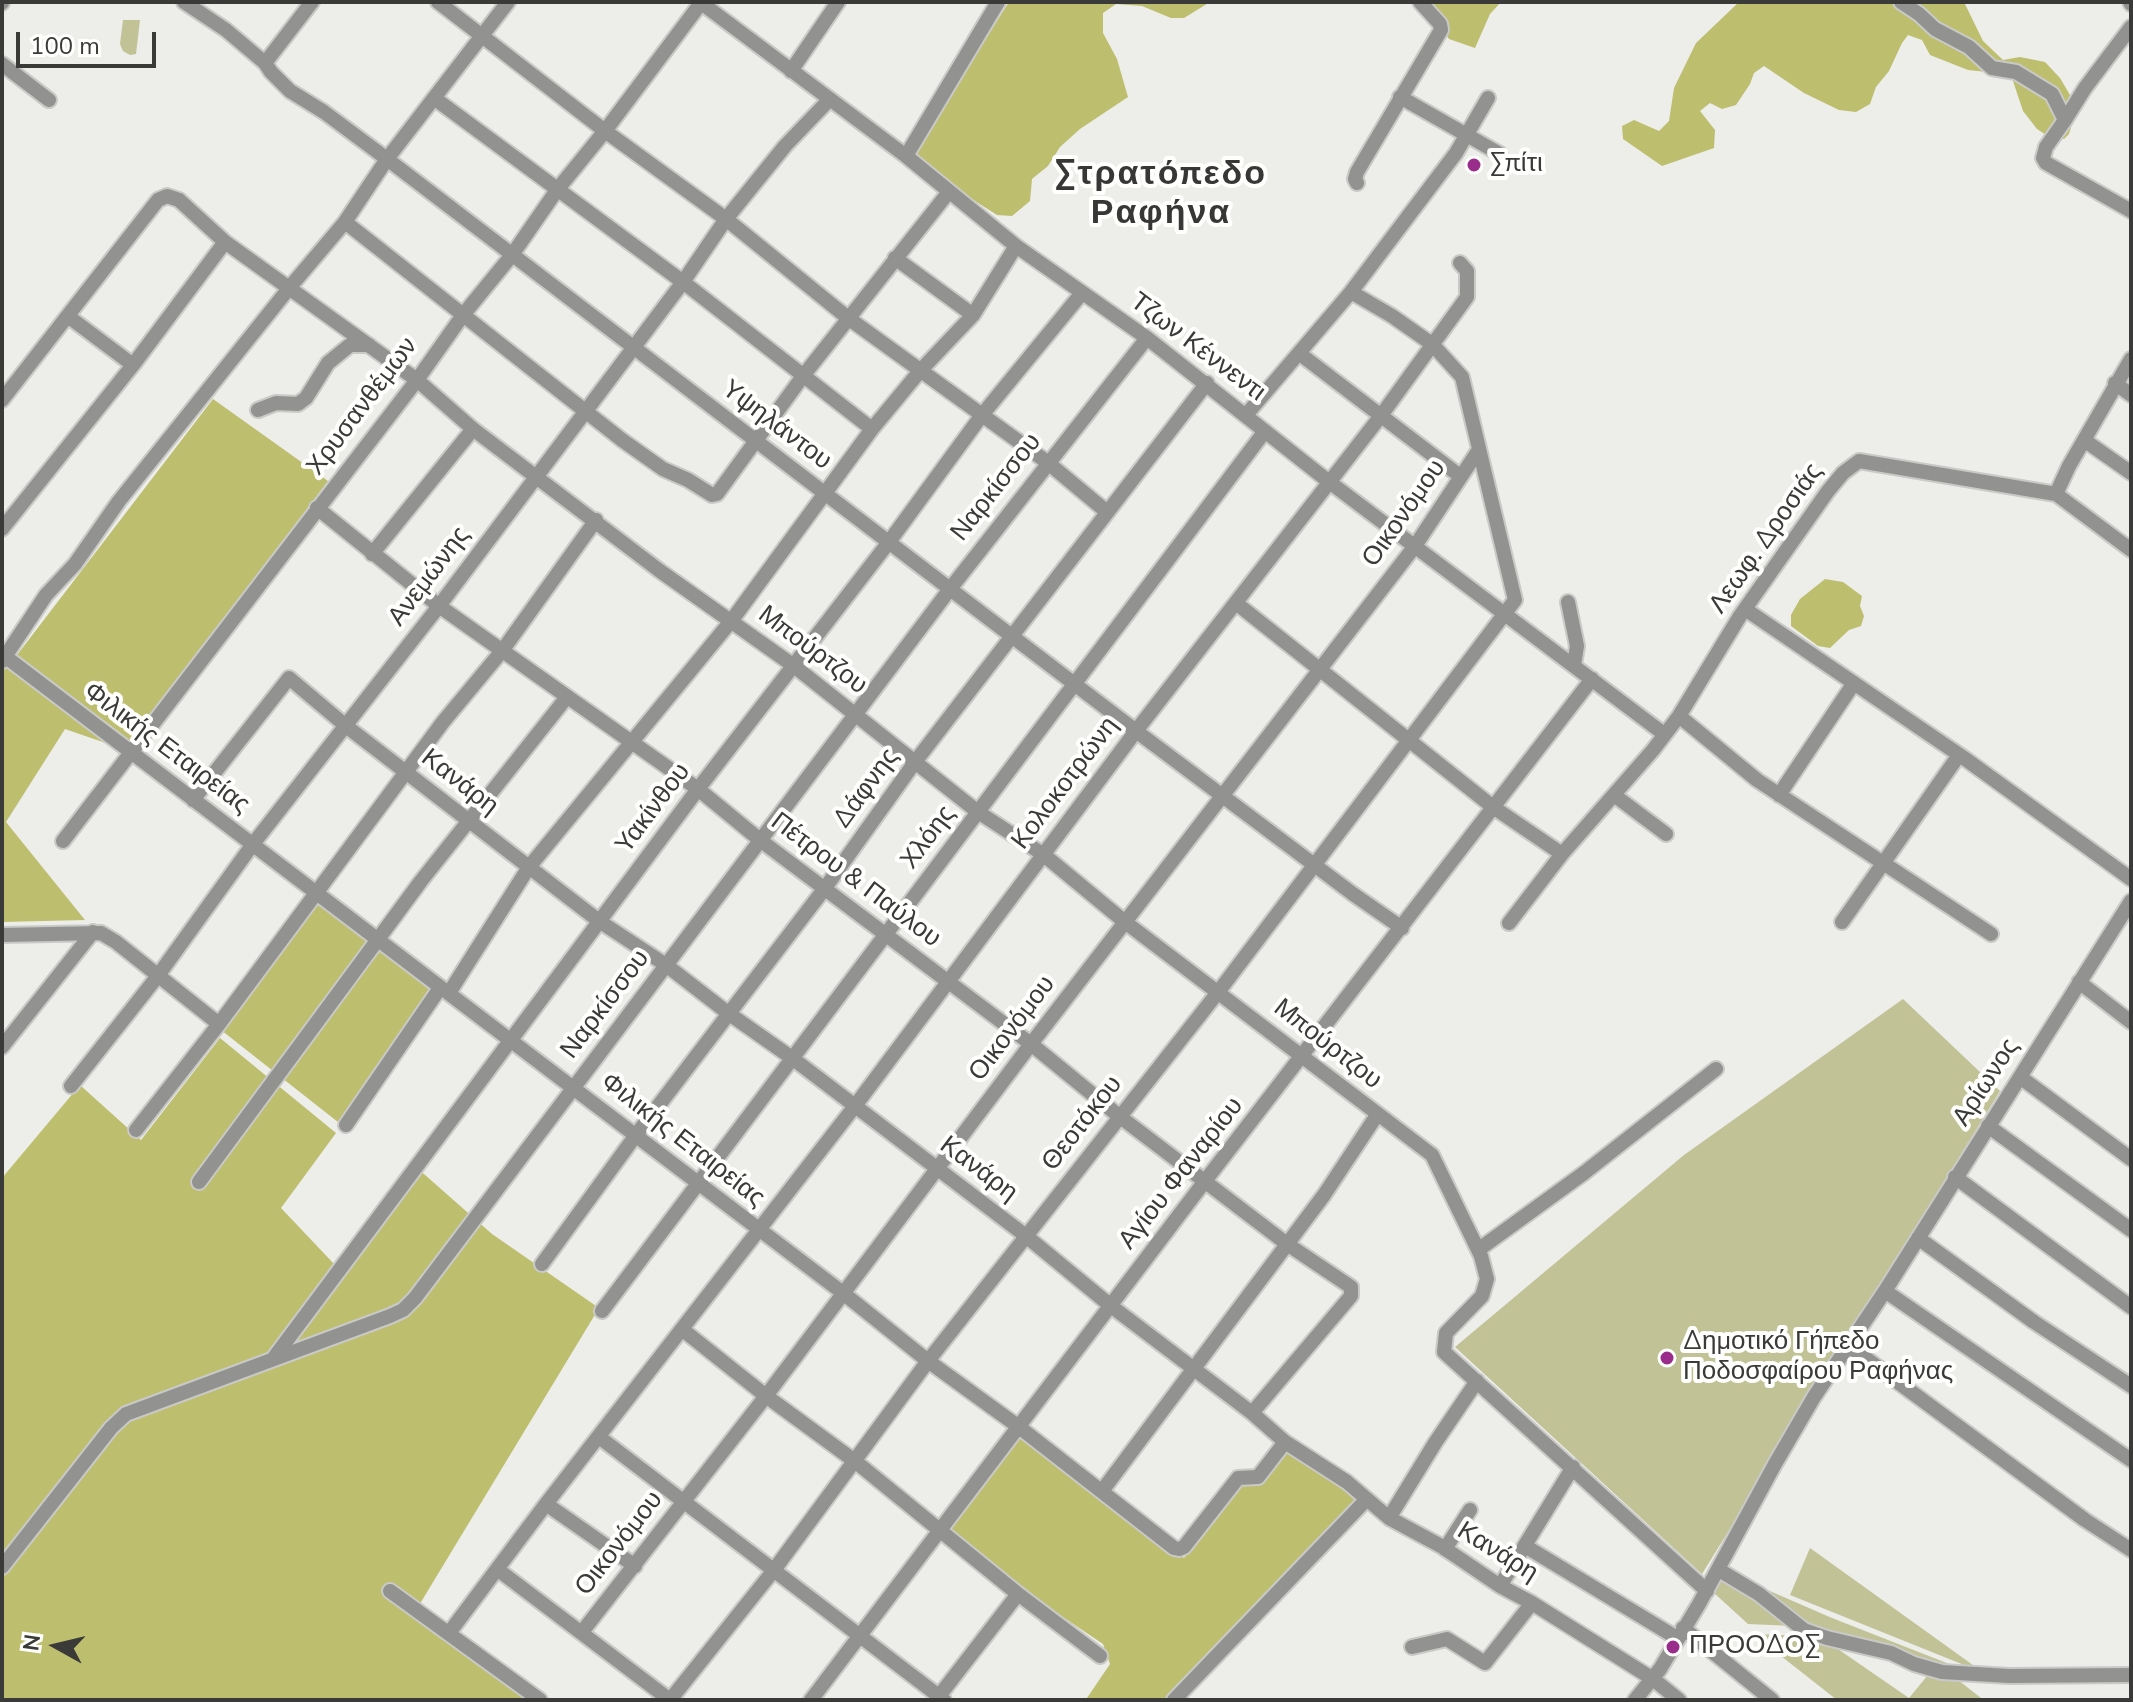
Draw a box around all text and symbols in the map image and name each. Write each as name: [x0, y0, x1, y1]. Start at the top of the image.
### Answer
scale bar: [20, 16, 160, 66]
text: 100 m: [30, 30, 100, 62]
place label: Σπίτι: [1490, 149, 1543, 181]
district label: Στρατόπεδο Ραφήνα: [1055, 156, 1267, 236]
marker: Σπίτι: [1465, 156, 1483, 174]
street label: Τζων Κέννεντι: [1123, 287, 1271, 409]
street label: Χρυσανθέμων: [301, 332, 425, 482]
street label: Υψηλάντου: [715, 375, 837, 477]
street label: Ναρκίσσου: [945, 428, 1049, 548]
street label: Οικονόμου: [1357, 454, 1453, 574]
street label: Λεωφ. Δροσιάς: [1704, 458, 1830, 620]
street label: Ανεμώνης: [383, 521, 477, 633]
street label: Μπούρτζου: [751, 600, 873, 702]
street label: Φιλικής Εταιρείας: [77, 676, 255, 822]
street label: Κολοκοτρώνη: [1006, 712, 1126, 856]
street label: Κανάρη: [414, 743, 504, 823]
street label: Δάφνης: [828, 743, 906, 835]
street label: Υακίνθου: [610, 758, 698, 860]
street label: Χλόης: [895, 800, 963, 876]
street label: Πέτρου & Παύλου: [764, 807, 946, 955]
street label: Ναρκίσσου: [555, 944, 657, 1066]
street label: Οικονόμου: [963, 970, 1063, 1088]
street label: Μπούρτζου: [1267, 993, 1387, 1097]
street label: Αρίωνος: [1947, 1033, 2027, 1133]
street label: Φιλικής Εταιρείας: [594, 1067, 770, 1215]
street label: Θεοτόκου: [1036, 1070, 1130, 1178]
street label: Αγίου Φαναρίου: [1113, 1092, 1251, 1256]
street label: Κανάρη: [933, 1131, 1023, 1209]
place label: Δημοτικό Γήπεδο Ποδοσφαίρου Ραφήνας: [1683, 1327, 1953, 1388]
marker: Δημοτικό Γήπεδο Ποδοσφαίρου Ραφήνας: [1658, 1349, 1676, 1367]
street label: Οικονόμου: [570, 1486, 670, 1602]
street label: Κανάρη: [1451, 1516, 1543, 1590]
north arrow: [16, 1606, 96, 1686]
place label: ΠΡΟΟΔΟΣ: [1689, 1631, 1820, 1663]
text: N: [16, 1632, 48, 1653]
marker: ΠΡΟΟΔΟΣ: [1664, 1638, 1682, 1656]

